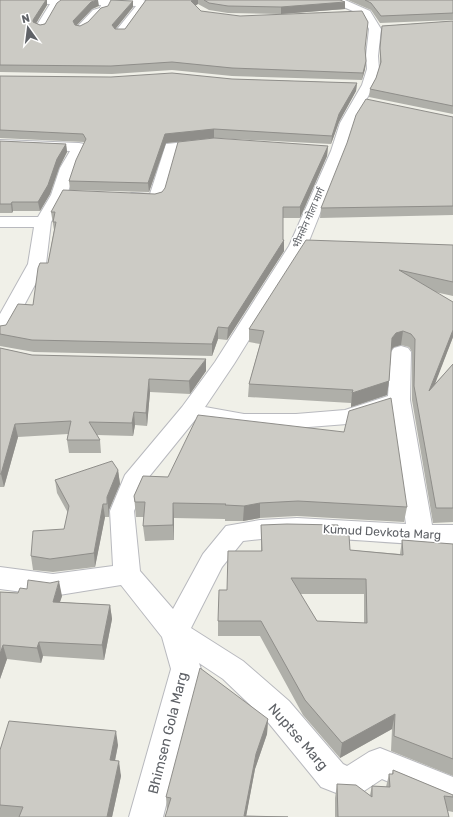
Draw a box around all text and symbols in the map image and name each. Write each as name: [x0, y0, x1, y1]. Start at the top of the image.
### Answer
north arrow: [8, 8, 48, 48]
text: N: [20, 11, 31, 26]
street label: भीमसेन गोला मार्ग: [290, 185, 328, 250]
street label: Kumud Devkota Marg: [323, 522, 441, 542]
street label: Bhimsen Gola Marg: [145, 670, 191, 796]
street label: Nuptse Marg: [264, 700, 332, 774]

